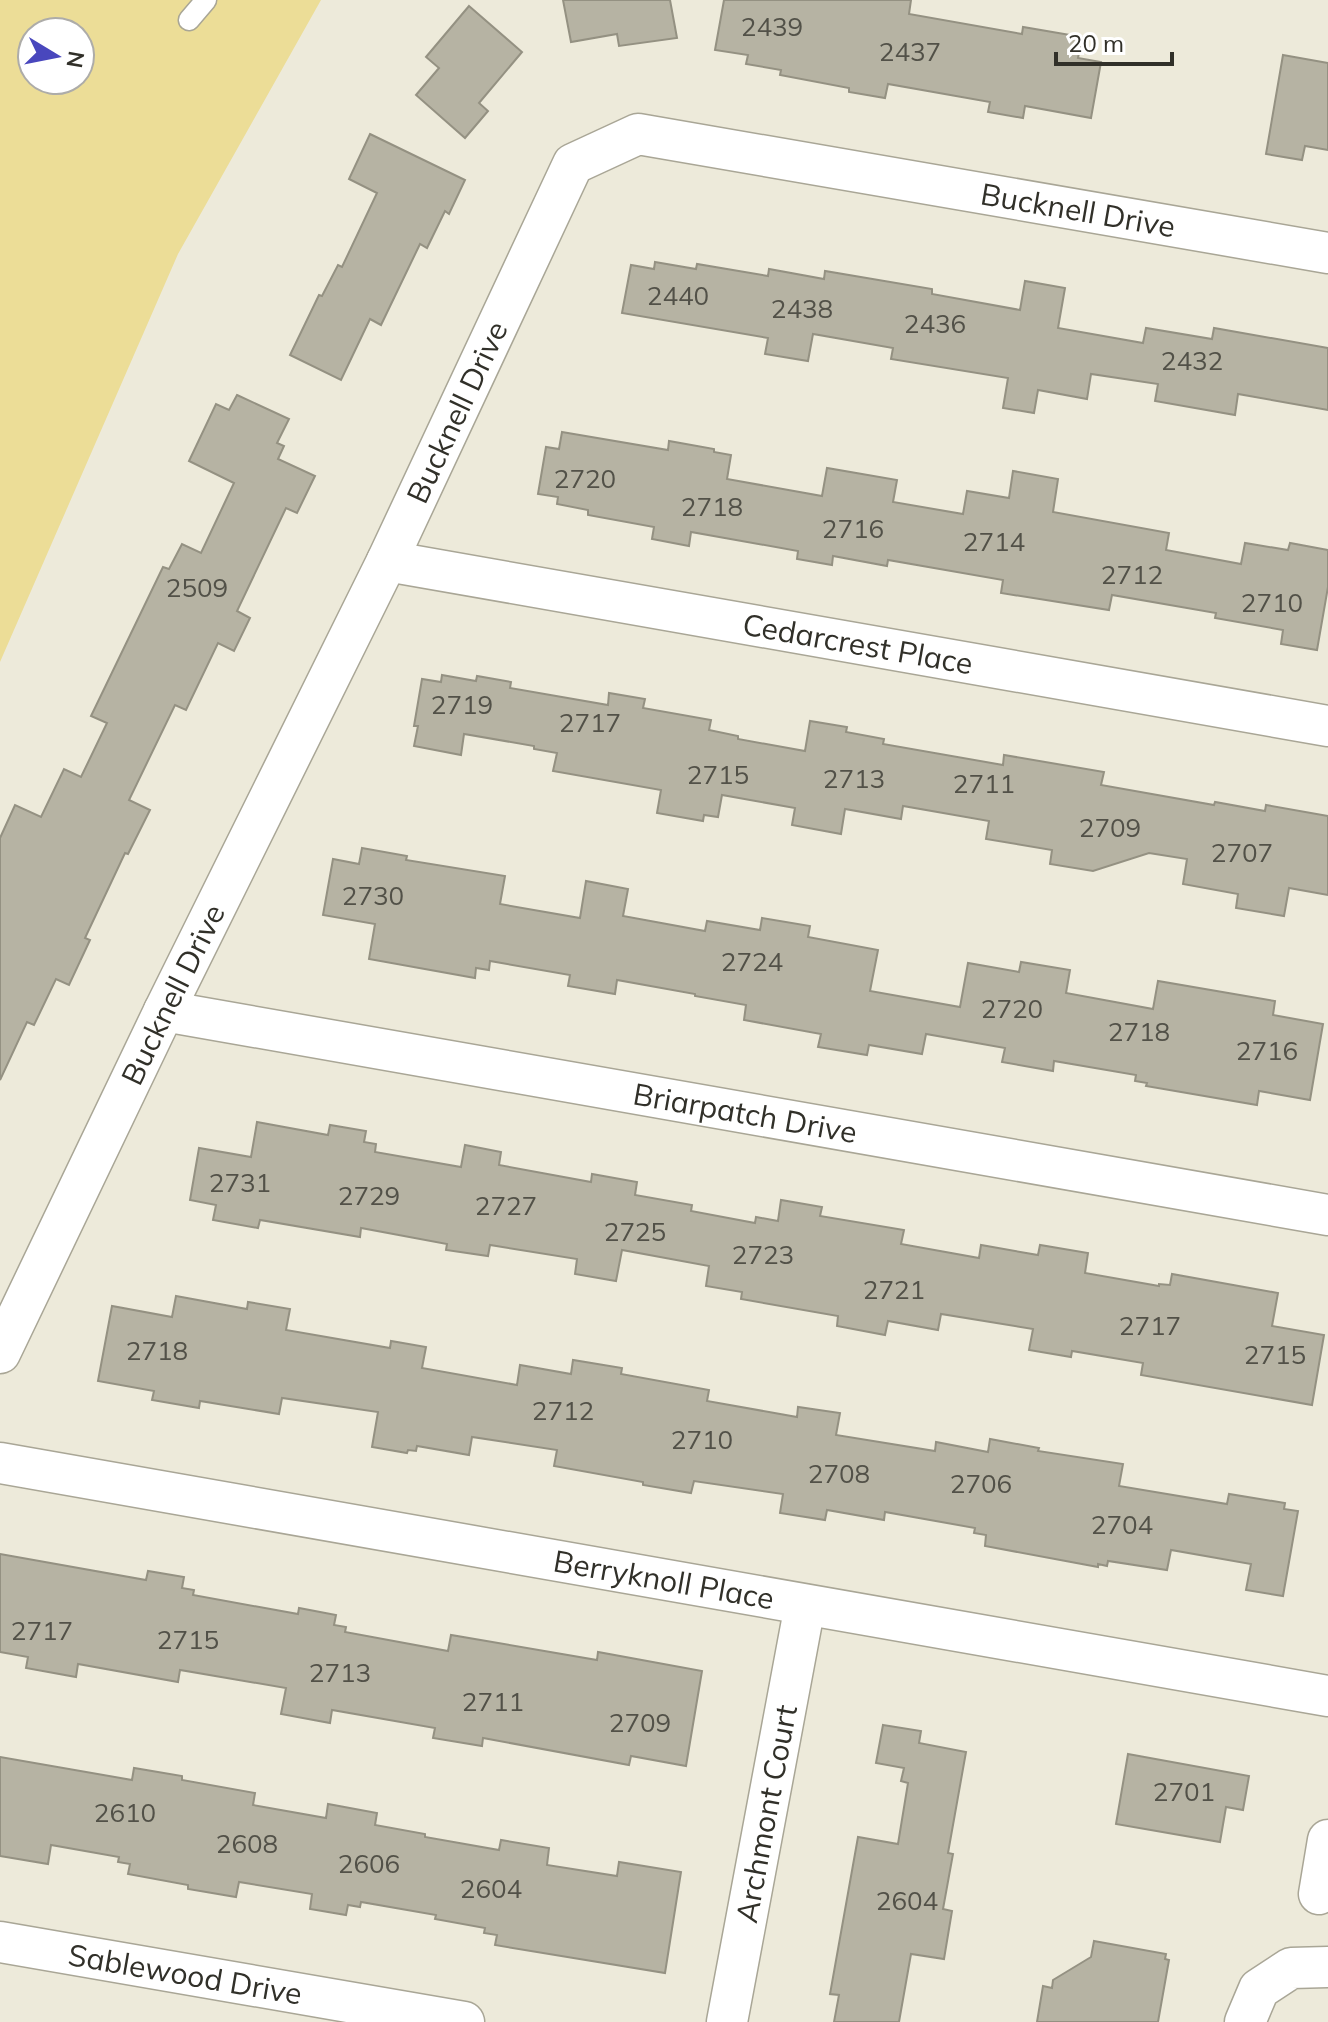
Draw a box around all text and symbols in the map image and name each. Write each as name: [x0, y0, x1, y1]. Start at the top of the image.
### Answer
house number: 2439: [741, 10, 803, 43]
north arrow: [16, 16, 96, 96]
scale bar: [1056, 16, 1172, 66]
text: 20 m: [1068, 28, 1124, 58]
house number: 2437: [879, 35, 941, 68]
text: N: [60, 49, 91, 70]
street label: Bucknell Drive: [978, 174, 1178, 245]
house number: 2440: [647, 279, 709, 312]
house number: 2438: [771, 292, 833, 325]
house number: 2436: [904, 307, 966, 340]
street label: Bucknell Drive: [398, 315, 516, 509]
house number: 2432: [1161, 344, 1223, 377]
house number: 2720: [554, 462, 616, 495]
house number: 2718: [681, 490, 743, 523]
house number: 2716: [822, 512, 884, 545]
house number: 2714: [963, 525, 1025, 558]
house number: 2712: [1101, 558, 1163, 591]
house number: 2509: [166, 571, 228, 604]
house number: 2710: [1241, 586, 1303, 619]
street label: Cedarcrest Place: [740, 605, 976, 682]
house number: 2719: [431, 688, 493, 721]
house number: 2717: [559, 706, 621, 739]
house number: 2715: [687, 758, 749, 791]
house number: 2713: [823, 762, 885, 795]
house number: 2711: [953, 767, 1015, 800]
house number: 2709: [1079, 811, 1141, 844]
house number: 2707: [1211, 836, 1273, 869]
house number: 2730: [342, 879, 404, 912]
street label: Bucknell Drive: [112, 898, 233, 1091]
house number: 2724: [721, 945, 783, 978]
house number: 2720: [981, 992, 1043, 1025]
house number: 2718: [1108, 1015, 1170, 1048]
house number: 2716: [1236, 1034, 1298, 1067]
street label: Briarpatch Drive: [630, 1075, 860, 1151]
house number: 2731: [209, 1166, 271, 1199]
house number: 2729: [338, 1179, 400, 1212]
house number: 2727: [475, 1189, 537, 1222]
house number: 2725: [604, 1215, 666, 1248]
house number: 2723: [732, 1238, 794, 1271]
house number: 2721: [863, 1273, 925, 1306]
house number: 2717: [1119, 1309, 1181, 1342]
house number: 2718: [126, 1334, 188, 1367]
house number: 2715: [1244, 1338, 1306, 1371]
house number: 2712: [532, 1394, 594, 1427]
house number: 2710: [671, 1423, 733, 1456]
house number: 2708: [808, 1457, 870, 1490]
house number: 2706: [950, 1467, 1012, 1500]
house number: 2704: [1091, 1508, 1153, 1541]
street label: Berryknoll Place: [551, 1541, 777, 1617]
house number: 2717: [11, 1614, 73, 1647]
house number: 2715: [157, 1623, 219, 1656]
house number: 2713: [309, 1656, 371, 1689]
house number: 2711: [462, 1685, 524, 1718]
street label: Archmont Court: [727, 1702, 805, 1926]
house number: 2709: [609, 1706, 671, 1739]
house number: 2701: [1153, 1775, 1215, 1808]
house number: 2610: [94, 1796, 156, 1829]
house number: 2608: [216, 1827, 278, 1860]
house number: 2606: [338, 1847, 400, 1880]
house number: 2604: [460, 1872, 522, 1905]
house number: 2604: [876, 1884, 938, 1917]
street label: Sablewood Drive: [66, 1935, 305, 2013]

